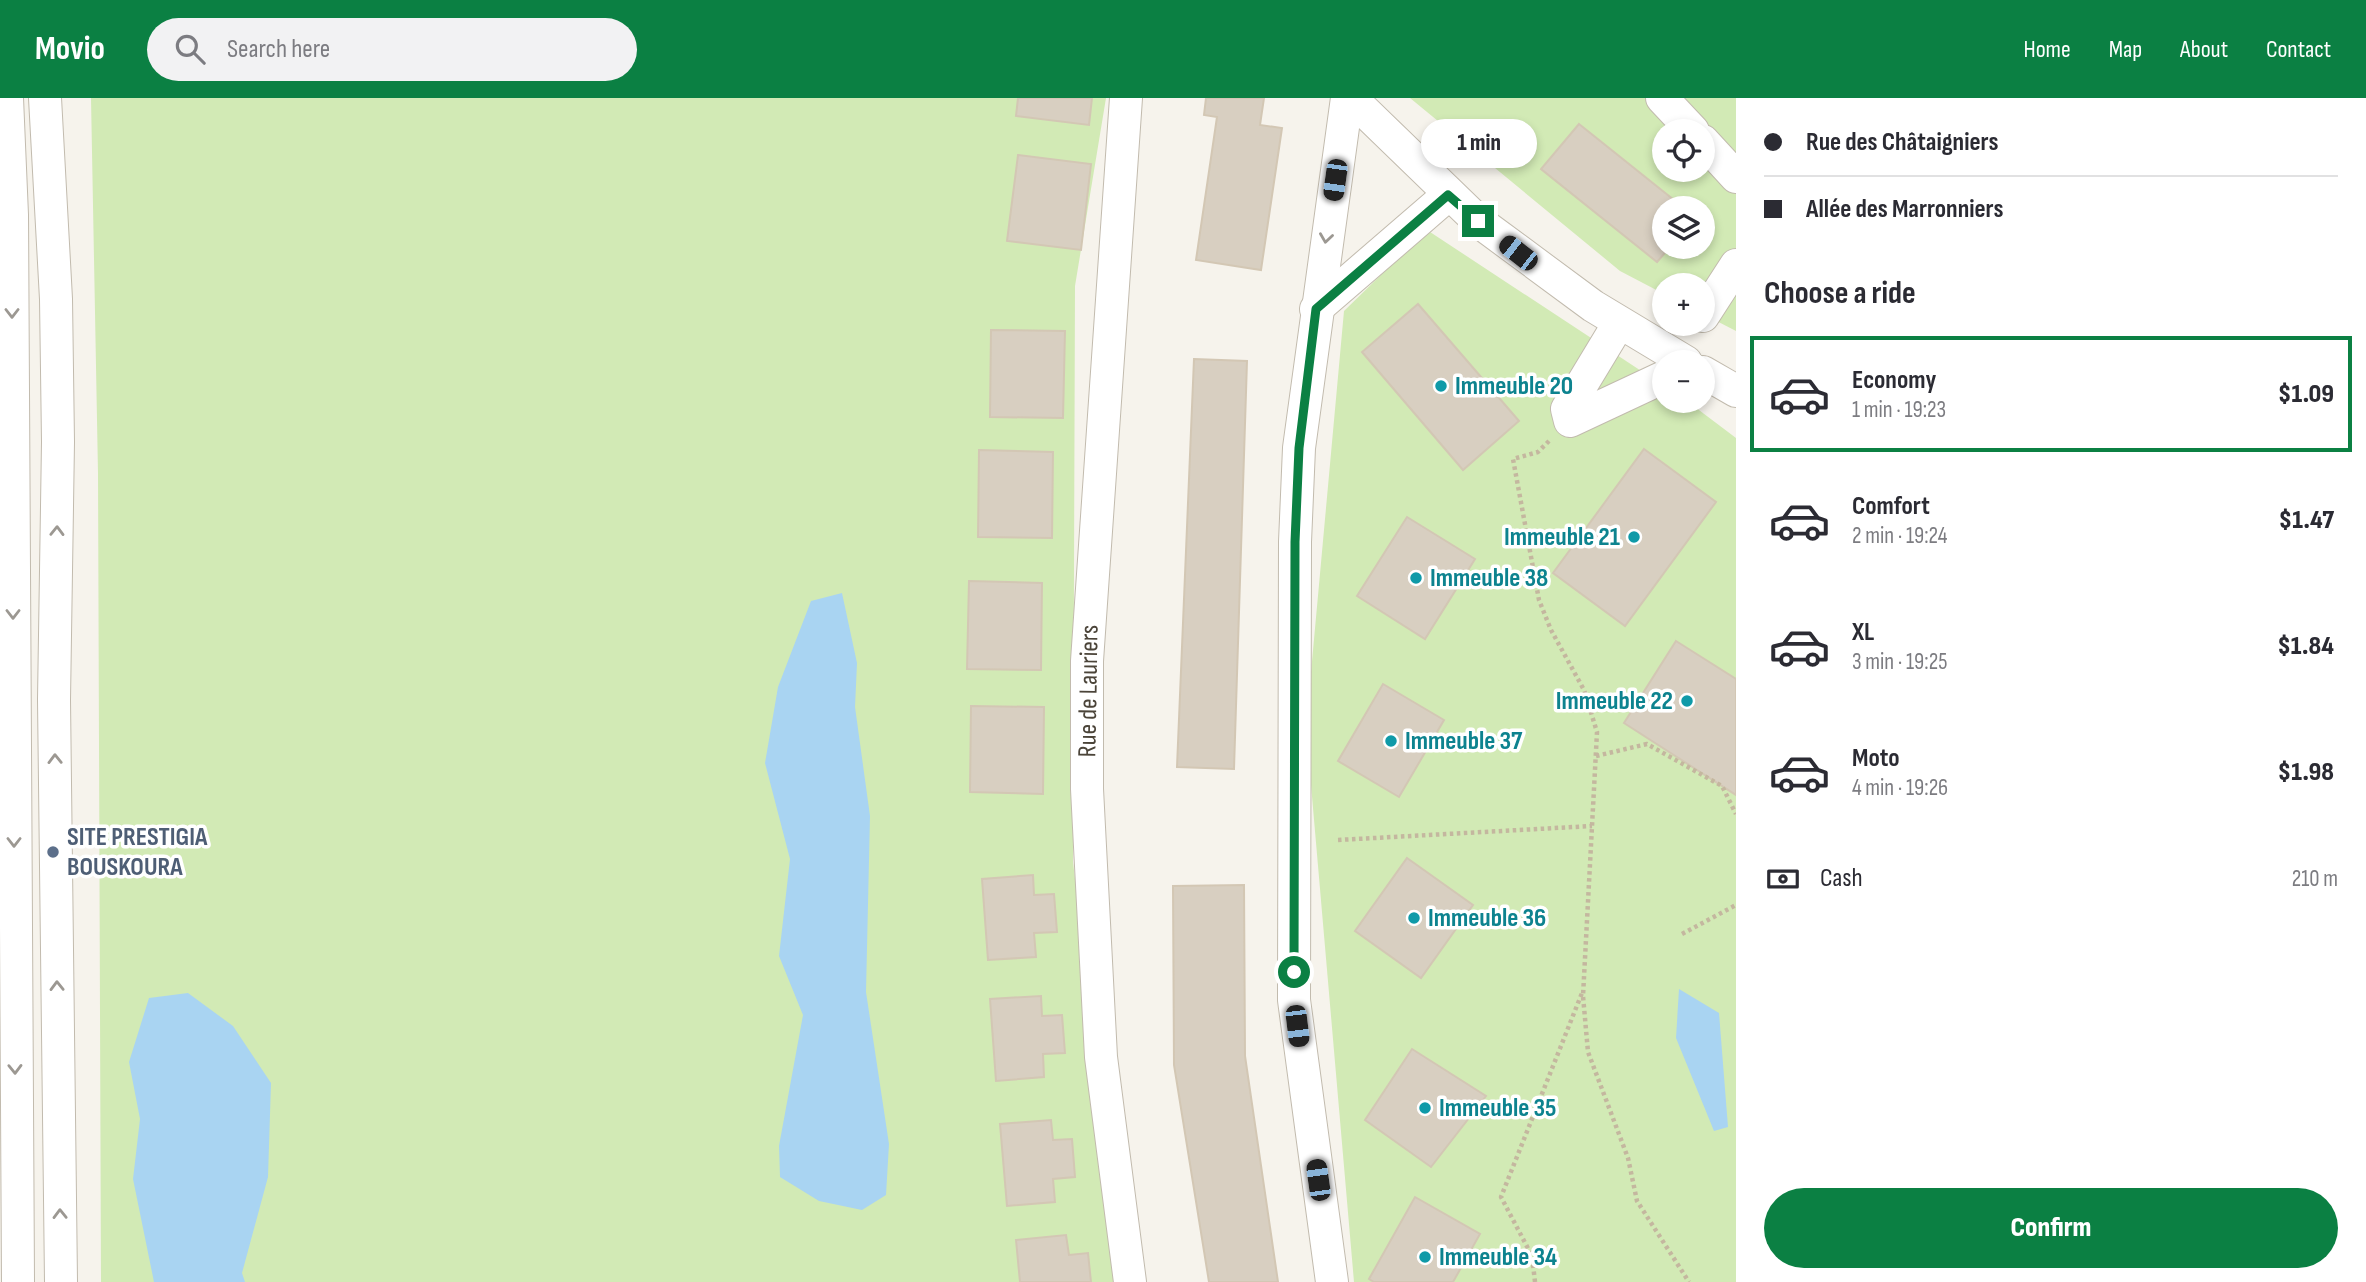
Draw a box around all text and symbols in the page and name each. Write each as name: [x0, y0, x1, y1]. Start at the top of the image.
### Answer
search box: [147, 18, 637, 81]
text: Movio: [35, 29, 105, 69]
icon: search: [171, 30, 209, 68]
text: Search here: [227, 34, 330, 65]
text: Home: [2023, 35, 2071, 64]
text: Map: [2109, 35, 2142, 64]
text: About: [2180, 35, 2228, 64]
text: Contact: [2266, 35, 2331, 64]
map controls: [1652, 119, 1715, 413]
button: locate: [1652, 119, 1715, 182]
callout: 1 min: [1420, 120, 1536, 169]
text: Rue des Châtaigniers: [1806, 127, 1998, 158]
text: 1 min: [1457, 129, 1501, 157]
car: [1322, 158, 1349, 202]
text: Allée des Marronniers: [1806, 194, 2003, 225]
button: layers: [1652, 196, 1715, 259]
route end: [1462, 205, 1494, 237]
one-way arrow: [1319, 232, 1334, 244]
car: [1495, 232, 1542, 274]
button: +: [1652, 273, 1715, 336]
text: Choose a ride: [1764, 274, 1916, 313]
one-way arrow: [4, 308, 20, 319]
button: −: [1652, 350, 1715, 413]
icon: car: [1768, 363, 1831, 426]
text: Economy: [1852, 365, 1936, 396]
place label: Immeuble 20: [1455, 371, 1573, 402]
marker: Immeuble 20: [1433, 378, 1449, 394]
text: $1.09: [2278, 379, 2334, 410]
text: 1 min · 19:23: [1852, 396, 1946, 424]
icon: car: [1768, 489, 1831, 552]
text: Comfort: [1852, 491, 1930, 522]
text: $1.47: [2279, 505, 2334, 536]
place label: Immeuble 21: [1504, 522, 1620, 553]
text: 2 min · 19:24: [1852, 522, 1947, 550]
one-way arrow: [49, 526, 64, 537]
marker: Immeuble 21: [1626, 529, 1642, 545]
place label: Immeuble 38: [1430, 563, 1548, 594]
marker: Immeuble 38: [1408, 570, 1424, 586]
one-way arrow: [5, 609, 21, 620]
icon: car: [1768, 615, 1831, 678]
text: XL: [1852, 617, 1874, 648]
street label: Rue de Lauriers: [1072, 624, 1106, 758]
text: $1.84: [2277, 631, 2334, 662]
text: 3 min · 19:25: [1852, 648, 1947, 676]
place label: Immeuble 22: [1556, 686, 1673, 717]
marker: Immeuble 22: [1679, 693, 1695, 709]
place label: Immeuble 37: [1405, 726, 1523, 757]
marker: Immeuble 37: [1383, 733, 1399, 749]
icon: car: [1768, 741, 1831, 804]
text: Moto: [1852, 743, 1900, 774]
one-way arrow: [47, 753, 63, 764]
text: $1.98: [2278, 757, 2334, 788]
text: 4 min · 19:26: [1852, 774, 1948, 802]
place label: SITE PRESTIGIA BOUSKOURA: [67, 822, 208, 883]
one-way arrow: [6, 837, 22, 847]
marker: SITE PRESTIGIA BOUSKOURA: [45, 844, 61, 860]
icon: cash: [1764, 860, 1802, 898]
text: Cash: [1820, 863, 1863, 894]
text: 210 m: [2292, 865, 2338, 893]
place label: Immeuble 36: [1428, 903, 1546, 934]
marker: Immeuble 36: [1406, 910, 1422, 926]
route start: [1278, 956, 1310, 988]
one-way arrow: [49, 981, 65, 991]
car: [1285, 1004, 1310, 1048]
one-way arrow: [8, 1064, 23, 1075]
place label: Immeuble 35: [1439, 1093, 1557, 1124]
marker: Immeuble 35: [1417, 1100, 1433, 1116]
car: [1305, 1158, 1332, 1202]
button: Confirm: [1764, 1188, 2338, 1268]
one-way arrow: [52, 1208, 67, 1219]
place label: Immeuble 34: [1439, 1242, 1557, 1273]
marker: Immeuble 34: [1417, 1249, 1433, 1265]

